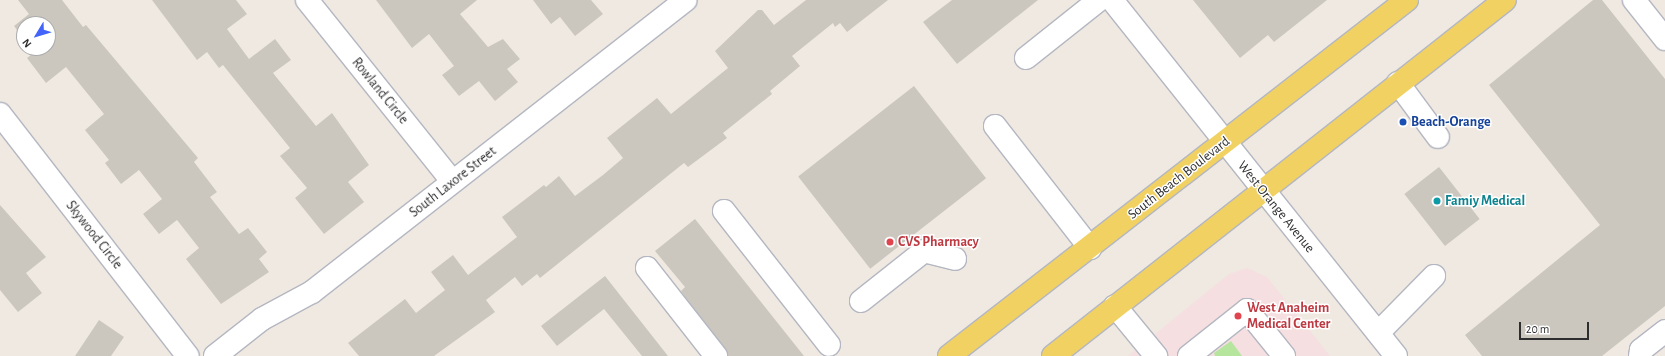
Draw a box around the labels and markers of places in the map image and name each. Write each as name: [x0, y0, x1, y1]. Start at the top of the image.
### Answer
place label: Beach-Orange: [1411, 114, 1491, 130]
marker: Beach-Orange: [1398, 117, 1408, 127]
place label: Famiy Medical: [1445, 193, 1525, 209]
marker: Famiy Medical: [1432, 196, 1442, 206]
place label: CVS Pharmacy: [898, 234, 979, 250]
marker: CVS Pharmacy: [885, 237, 895, 247]
place label: West Anaheim Medical Center: [1247, 300, 1330, 332]
marker: West Anaheim Medical Center: [1232, 310, 1244, 322]

